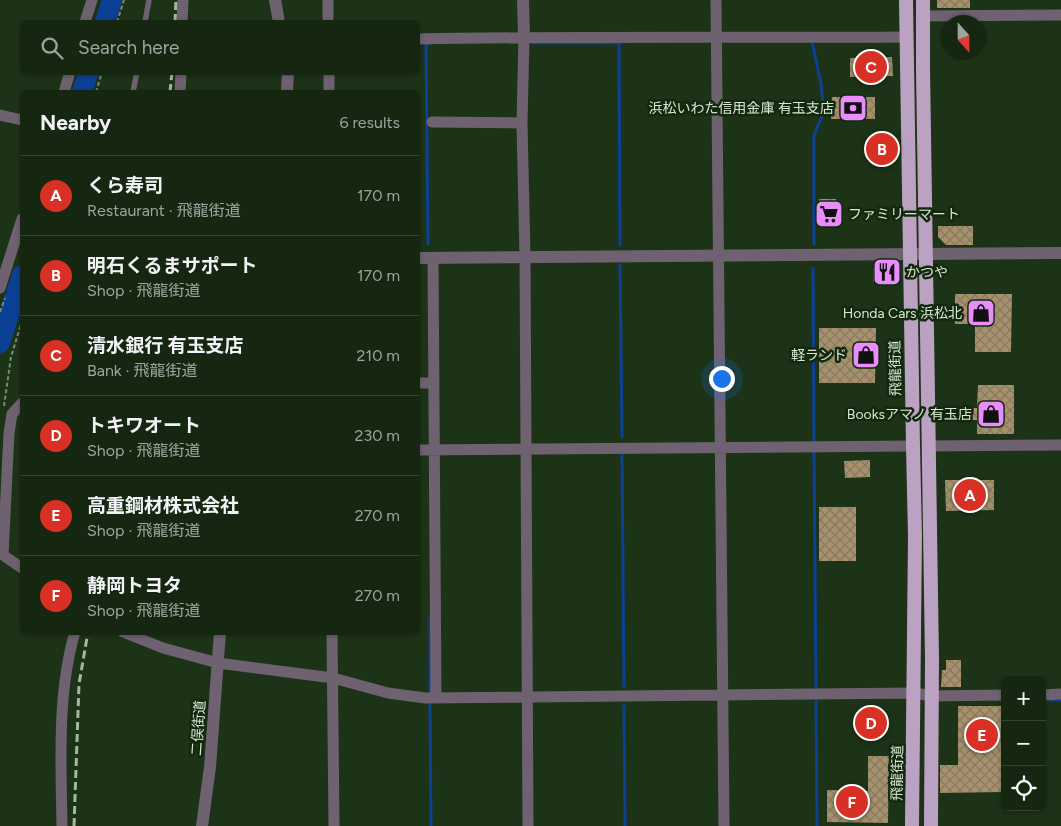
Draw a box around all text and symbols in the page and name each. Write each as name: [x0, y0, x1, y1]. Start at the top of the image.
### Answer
north arrow: [941, 15, 986, 60]
search box: [20, 20, 420, 75]
icon: search: [38, 34, 66, 62]
text: Search here: [78, 36, 180, 59]
pin: C: [855, 48, 887, 86]
bank icon: 浜松いわた信用金庫 有玉支店: [838, 93, 868, 123]
place label: 浜松いわた信用金庫 有玉支店: [649, 100, 834, 117]
text: Nearby: [40, 110, 111, 135]
text: 6 results: [339, 113, 400, 132]
pin: B: [866, 130, 898, 168]
text: くら寿司: [87, 174, 163, 197]
text: A: [50, 186, 62, 205]
text: 170 m: [357, 186, 400, 205]
supermarket icon: ファミリーマート: [814, 199, 844, 229]
text: Restaurant · 飛龍街道: [87, 201, 241, 220]
place label: ファミリーマート: [848, 206, 960, 223]
text: 明石くるまサポート: [87, 254, 258, 277]
restaurant icon: かつや: [872, 257, 902, 287]
place label: かつや: [906, 264, 948, 281]
text: B: [51, 266, 61, 285]
text: 170 m: [357, 266, 400, 285]
text: Shop · 飛龍街道: [87, 281, 200, 300]
shop icon: Honda Cars 浜松北: [966, 298, 996, 328]
place label: Honda Cars 浜松北: [843, 305, 962, 322]
text: 清水銀行 有玉支店: [87, 334, 244, 357]
shop icon: 軽ランド: [851, 340, 881, 370]
street label: 飛龍街道: [887, 340, 904, 396]
text: C: [50, 346, 62, 365]
text: 210 m: [357, 346, 400, 365]
place label: 軽ランド: [791, 347, 847, 364]
text: Bank · 飛龍街道: [87, 361, 198, 380]
your location: [709, 366, 735, 392]
shop icon: Booksアマノ 有玉店: [976, 399, 1006, 429]
place label: Booksアマノ 有玉店: [847, 406, 972, 423]
text: トキワオート: [87, 414, 201, 437]
text: D: [50, 426, 62, 445]
text: 230 m: [355, 426, 400, 445]
text: Shop · 飛龍街道: [87, 441, 200, 460]
pin: A: [954, 476, 986, 514]
text: 高重鋼材株式会社: [87, 494, 239, 517]
text: E: [51, 506, 61, 525]
text: 270 m: [355, 506, 400, 525]
text: Shop · 飛龍街道: [87, 521, 200, 540]
text: 静岡トヨタ: [87, 574, 182, 597]
text: F: [52, 586, 60, 605]
text: 270 m: [355, 586, 400, 605]
text: Shop · 飛龍街道: [87, 601, 200, 620]
map controls: [1001, 676, 1046, 811]
button: +: [1001, 676, 1046, 721]
street label: 二俣街道: [188, 700, 209, 757]
pin: D: [855, 704, 887, 742]
pin: E: [966, 716, 998, 754]
button: −: [1001, 721, 1046, 766]
street label: 飛龍街道: [889, 745, 906, 801]
button: locate: [1001, 766, 1046, 811]
pin: F: [836, 783, 868, 821]

